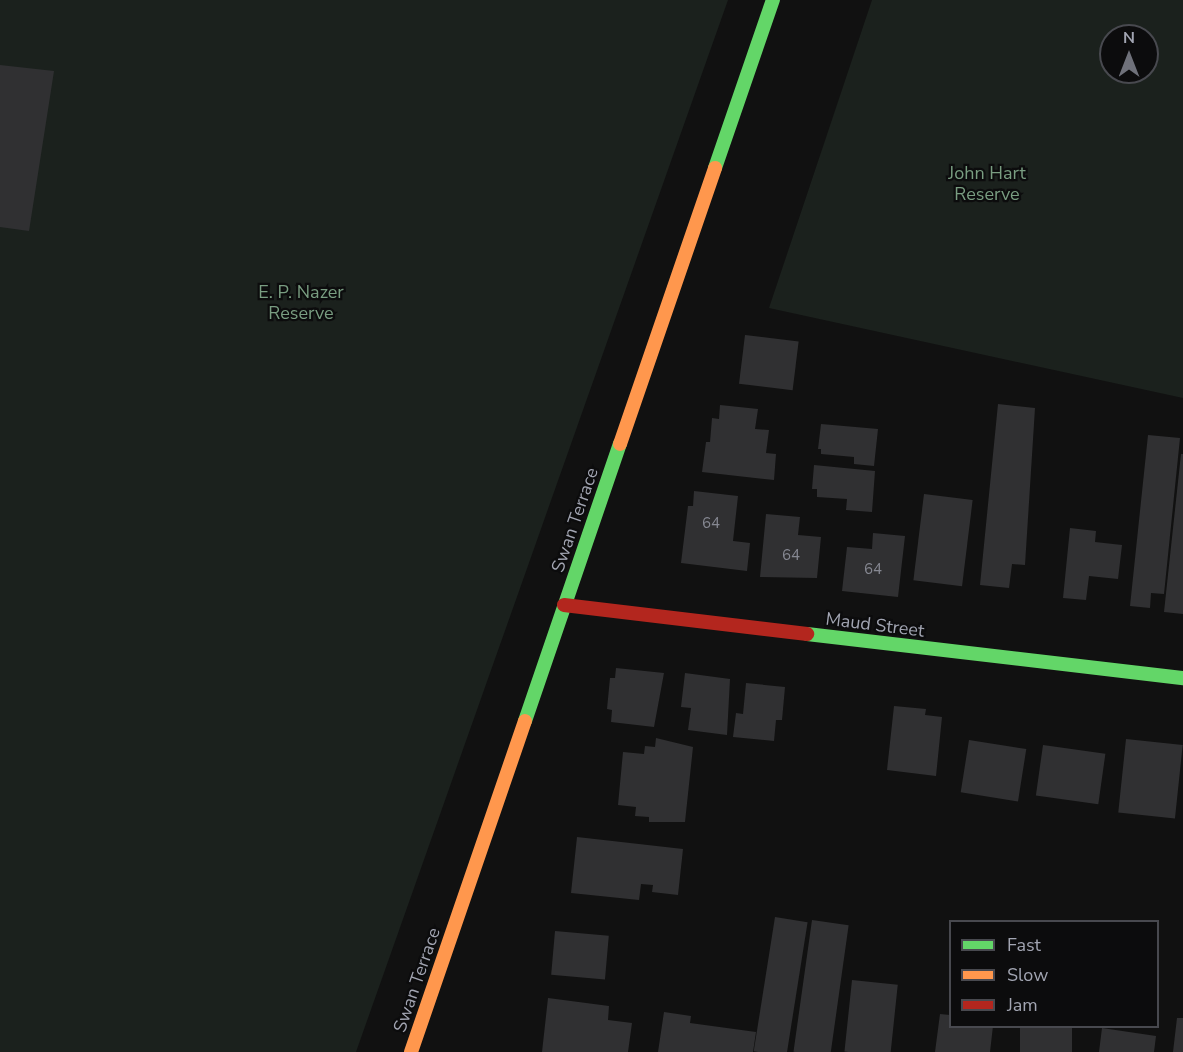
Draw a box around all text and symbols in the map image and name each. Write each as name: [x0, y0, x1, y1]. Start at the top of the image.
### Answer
north arrow: [1099, 24, 1159, 84]
text: N: [1123, 27, 1135, 49]
park label: John Hart Reserve: [948, 163, 1026, 206]
park label: E. P. Nazer Reserve: [258, 282, 344, 324]
street label: Swan Terrace: [547, 465, 603, 575]
house number: 64: [702, 515, 720, 533]
house number: 64: [782, 547, 800, 565]
house number: 64: [864, 561, 882, 579]
street label: Maud Street: [824, 608, 926, 642]
legend: [949, 920, 1159, 1028]
street label: Swan Terrace: [389, 925, 445, 1035]
text: Fast: [1007, 933, 1041, 957]
text: Slow: [1007, 963, 1048, 987]
text: Jam: [1007, 993, 1038, 1017]

